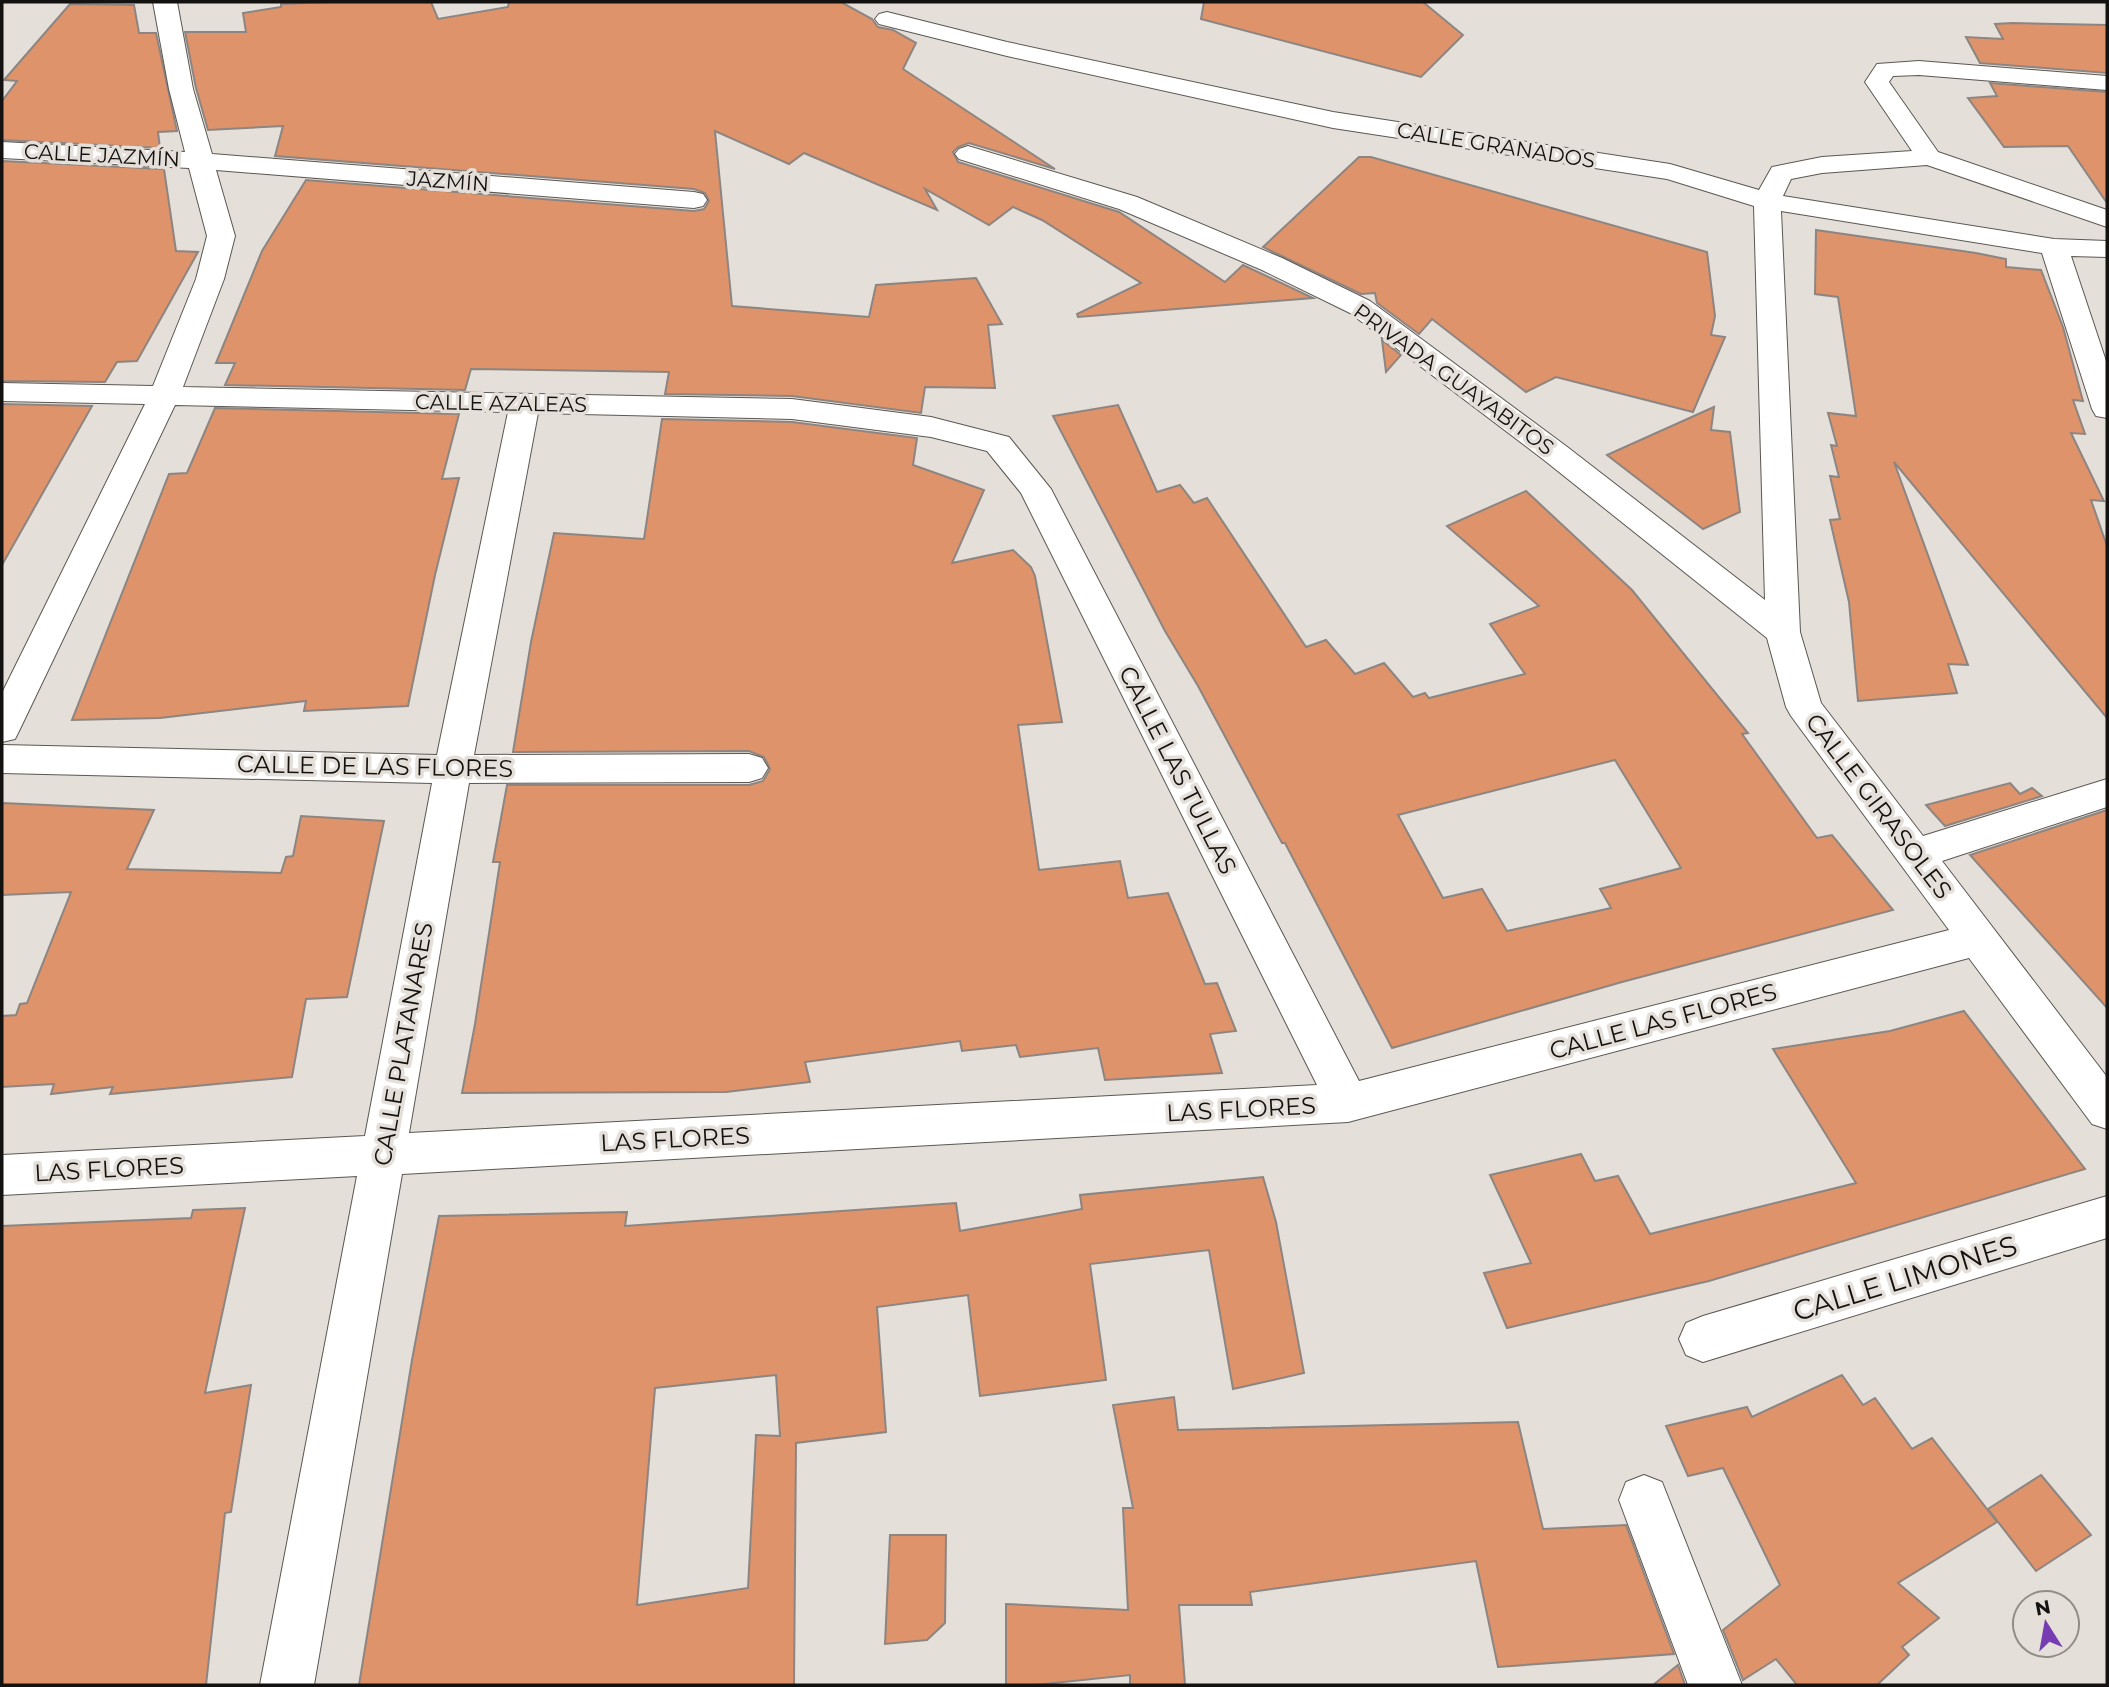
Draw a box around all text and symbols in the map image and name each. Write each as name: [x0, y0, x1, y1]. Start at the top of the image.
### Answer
street label: CALLE GRANADOS: [1395, 117, 1597, 173]
street label: CALLE JAZMÍN: [23, 138, 181, 172]
street label: JAZMÍN: [405, 166, 490, 196]
street label: PRIVADA GUAYABITOS: [1349, 298, 1559, 460]
street label: CALLE AZALEAS: [415, 389, 587, 417]
street label: CALLE LAS TULLAS: [1113, 661, 1243, 879]
street label: CALLE GIRASOLES: [1800, 708, 1958, 904]
street label: CALLE DE LAS FLORES: [237, 749, 513, 783]
street label: CALLE PLATANARES: [367, 920, 439, 1168]
street label: CALLE LAS FLORES: [1546, 977, 1780, 1065]
street label: LAS FLORES: [1165, 1091, 1317, 1127]
street label: LAS FLORES: [599, 1121, 751, 1157]
street label: LAS FLORES: [33, 1151, 185, 1187]
street label: CALLE LIMONES: [1789, 1228, 2021, 1328]
north arrow: [2011, 1589, 2081, 1659]
text: N: [2033, 1595, 2053, 1621]

